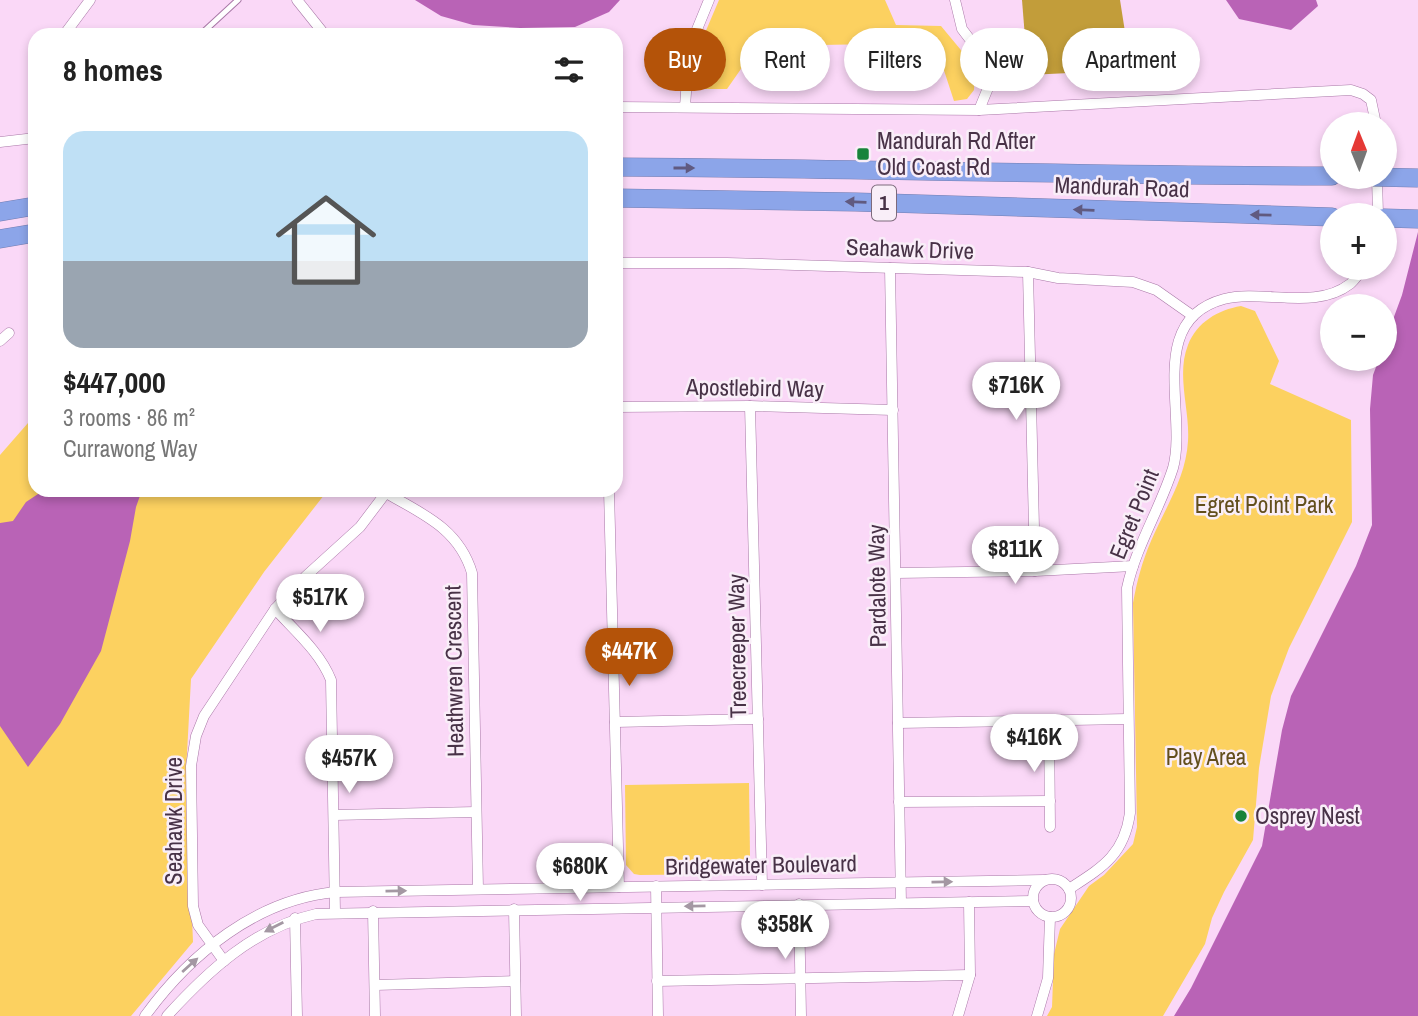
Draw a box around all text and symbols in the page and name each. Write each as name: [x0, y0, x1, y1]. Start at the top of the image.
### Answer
chip: Buy: [644, 28, 726, 91]
chip: Rent: [740, 28, 830, 91]
chip: Filters: [844, 28, 946, 91]
chip: New: [960, 28, 1048, 91]
chip: Apartment: [1062, 28, 1200, 91]
text: 8 homes: [63, 50, 163, 90]
icon: filters: [550, 51, 588, 89]
north arrow: [1320, 112, 1396, 189]
map controls: [1320, 112, 1397, 371]
place label: Mandurah Rd After Old Coast Rd: [877, 125, 1036, 182]
marker: Mandurah Rd After Old Coast Rd: [855, 146, 871, 162]
one-way arrow: [673, 162, 695, 173]
street label: Mandurah Road: [1054, 169, 1190, 204]
icon: home: [263, 177, 389, 303]
road number: 1: [872, 186, 896, 220]
one-way arrow: [845, 196, 867, 207]
button: +: [1320, 203, 1397, 280]
one-way arrow: [1073, 204, 1095, 216]
one-way arrow: [1249, 210, 1271, 221]
street label: Seahawk Drive: [846, 231, 974, 266]
button: −: [1320, 294, 1397, 371]
text: $447,000: [63, 362, 166, 402]
pin: $716K: [967, 362, 1065, 422]
text: $716K: [988, 369, 1044, 400]
street label: Apostlebird Way: [685, 371, 825, 404]
text: 3 rooms · 86 m²: [63, 402, 195, 433]
text: Currawong Way: [63, 433, 198, 464]
street label: Egret Point: [1101, 464, 1166, 563]
park label: Egret Point Park: [1195, 489, 1334, 520]
street label: Pardalote Way: [860, 524, 893, 648]
pin: $811K: [966, 526, 1064, 586]
text: $811K: [988, 533, 1042, 564]
street label: Treecreeper Way: [720, 573, 753, 718]
pin: $517K: [271, 574, 369, 634]
text: $517K: [292, 581, 348, 612]
street label: Heathwren Crescent: [437, 585, 470, 757]
pin: $447K: [580, 628, 678, 688]
text: $447K: [601, 635, 657, 666]
pin: $416K: [985, 714, 1083, 774]
text: $416K: [1006, 721, 1062, 752]
pin: $457K: [300, 736, 398, 795]
park label: Play Area: [1166, 741, 1247, 772]
text: $457K: [321, 742, 377, 773]
street label: Seahawk Drive: [158, 757, 189, 885]
place label: Osprey Nest: [1255, 800, 1360, 831]
marker: Osprey Nest: [1233, 808, 1249, 824]
pin: $680K: [531, 844, 629, 903]
street label: Bridgewater Boulevard: [665, 847, 857, 882]
text: $680K: [552, 850, 608, 881]
one-way arrow: [931, 876, 953, 888]
one-way arrow: [385, 885, 407, 896]
one-way arrow: [684, 900, 706, 912]
pin: $358K: [736, 902, 834, 961]
text: $358K: [757, 908, 813, 939]
one-way arrow: [264, 921, 284, 933]
one-way arrow: [181, 958, 198, 973]

